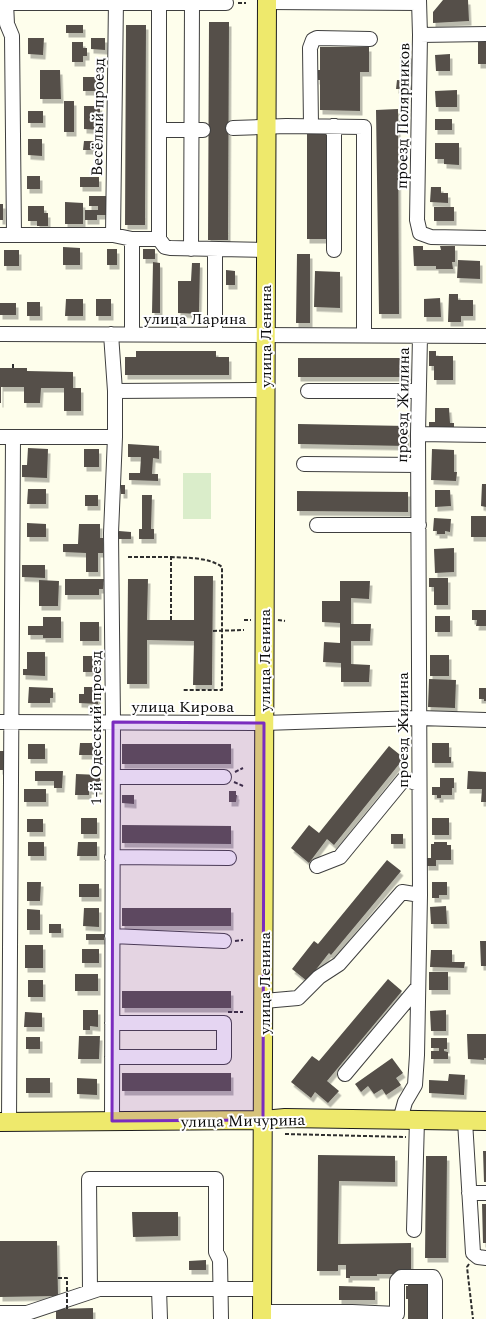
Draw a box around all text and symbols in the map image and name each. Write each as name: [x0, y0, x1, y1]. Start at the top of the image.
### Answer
street label: проезд Полярников: [390, 43, 416, 189]
street label: Весёлый проезд: [85, 58, 111, 176]
street label: улица Ленина: [254, 284, 278, 388]
street label: улица Ларина: [143, 307, 246, 331]
street label: проезд Жилина: [390, 347, 416, 463]
street label: улица Ленина: [253, 608, 277, 712]
street label: 1-й Одесский проезд: [84, 651, 108, 805]
street label: проезд Жилина: [391, 672, 415, 788]
street label: улица Кирова: [131, 695, 234, 719]
street label: улица Ленина: [253, 931, 277, 1035]
street label: улица Мичурина: [180, 1108, 306, 1134]

